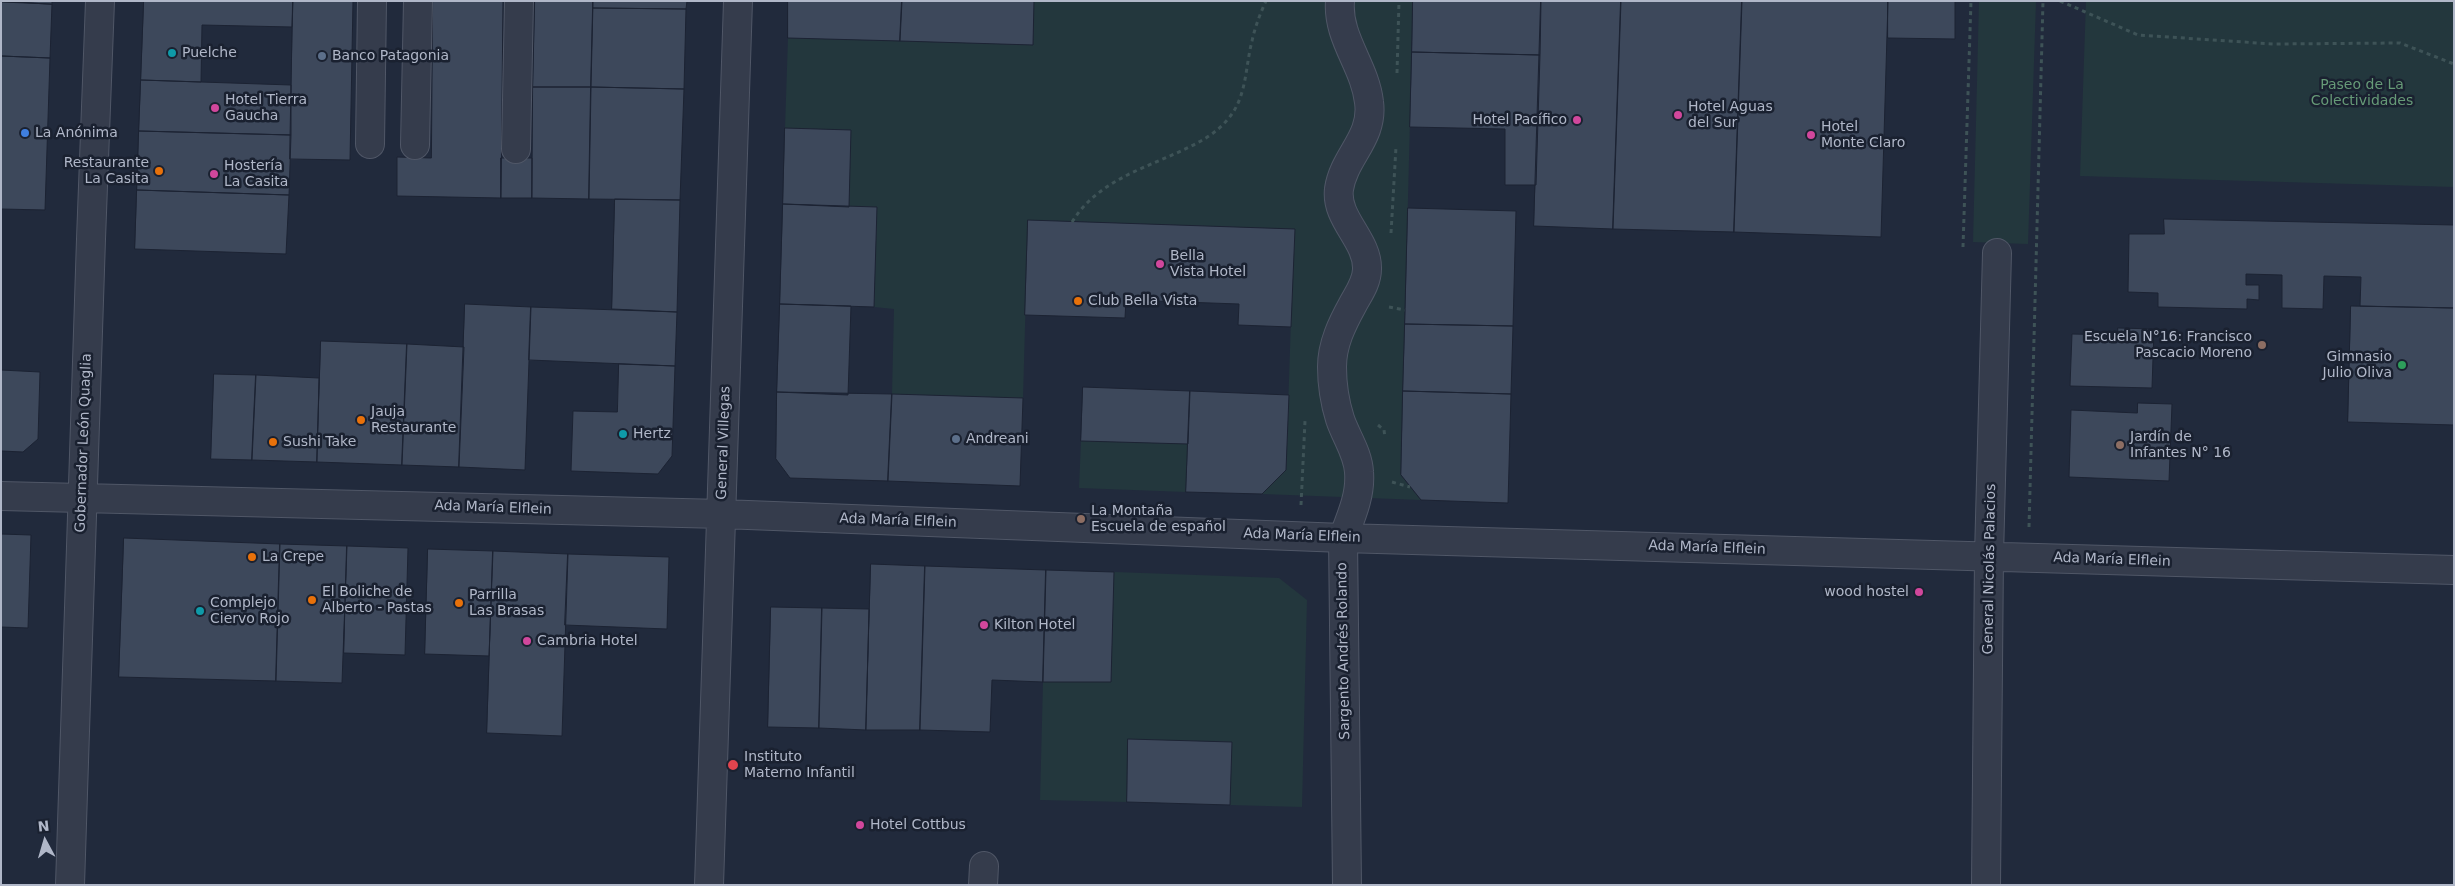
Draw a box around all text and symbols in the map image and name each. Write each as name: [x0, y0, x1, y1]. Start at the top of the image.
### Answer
place label: Puelche: [182, 45, 237, 61]
marker: Puelche: [166, 47, 178, 59]
place label: Banco Patagonia: [332, 48, 449, 64]
marker: Banco Patagonia: [316, 50, 328, 62]
park label: Paseo de La Colectividades: [2311, 77, 2413, 110]
place label: Hotel Tierra Gaucha: [225, 92, 307, 124]
place label: Hotel Aguas del Sur: [1688, 99, 1773, 132]
marker: Hotel Tierra Gaucha: [209, 102, 221, 114]
marker: Hotel Aguas del Sur: [1672, 109, 1684, 121]
place label: Hotel Pacífico: [1472, 112, 1567, 128]
marker: Hotel Pacífico: [1571, 114, 1583, 126]
place label: Hotel Monte Claro: [1821, 119, 1905, 152]
place label: La Anónima: [35, 125, 118, 141]
marker: La Anónima: [19, 127, 31, 139]
marker: Hotel Monte Claro: [1805, 129, 1817, 141]
place label: Restaurante La Casita: [64, 155, 149, 188]
place label: Hostería La Casita: [224, 158, 288, 190]
marker: Restaurante La Casita: [153, 165, 165, 177]
marker: Hostería La Casita: [208, 168, 220, 180]
place label: Bella Vista Hotel: [1170, 248, 1246, 280]
marker: Bella Vista Hotel: [1154, 258, 1166, 270]
place label: Club Bella Vista: [1088, 293, 1197, 309]
marker: Club Bella Vista: [1072, 295, 1084, 307]
place label: Escuela N°16: Francisco Pascacio Moreno: [2084, 329, 2252, 362]
marker: Escuela N°16: Francisco Pascacio Moreno: [2256, 339, 2268, 351]
place label: Gimnasio Julio Oliva: [2323, 349, 2392, 382]
street label: Gobernador León Quaglia: [72, 353, 96, 533]
marker: Gimnasio Julio Oliva: [2396, 359, 2408, 371]
street label: General Villegas: [714, 386, 734, 500]
place label: Jauja Restaurante: [371, 404, 456, 437]
marker: Jauja Restaurante: [355, 414, 367, 426]
place label: Hertz: [633, 426, 671, 442]
marker: Hertz: [617, 428, 629, 440]
place label: Jardín de Infantes N° 16: [2130, 429, 2231, 462]
place label: Andreani: [966, 431, 1029, 447]
marker: Andreani: [950, 433, 962, 445]
place label: Sushi Take: [283, 434, 356, 450]
marker: Sushi Take: [267, 436, 279, 448]
marker: Jardín de Infantes N° 16: [2114, 439, 2126, 451]
street label: General Nicolás Palacios: [1980, 483, 2000, 655]
street label: Ada María Elflein: [434, 498, 552, 518]
place label: La Montaña Escuela de español: [1091, 503, 1226, 536]
street label: Ada María Elflein: [839, 511, 957, 531]
marker: La Montaña Escuela de español: [1075, 513, 1087, 525]
street label: Ada María Elflein: [1243, 526, 1361, 546]
street label: Ada María Elflein: [1648, 538, 1766, 558]
place label: La Crepe: [262, 549, 324, 565]
street label: Ada María Elflein: [2053, 550, 2171, 570]
marker: La Crepe: [246, 551, 258, 563]
street label: Sargento Andrés Rolando: [1334, 562, 1354, 740]
place label: El Boliche de Alberto - Pastas: [322, 584, 432, 616]
place label: wood hostel: [1824, 584, 1909, 600]
marker: wood hostel: [1913, 586, 1925, 598]
place label: Parrilla Las Brasas: [469, 587, 544, 620]
marker: El Boliche de Alberto - Pastas: [306, 594, 318, 606]
place label: Complejo Ciervo Rojo: [210, 595, 289, 628]
marker: Parrilla Las Brasas: [453, 597, 465, 609]
marker: Complejo Ciervo Rojo: [194, 605, 206, 617]
place label: Kilton Hotel: [994, 617, 1075, 633]
marker: Kilton Hotel: [978, 619, 990, 631]
place label: Cambria Hotel: [537, 633, 638, 649]
marker: Cambria Hotel: [521, 635, 533, 647]
place label: Instituto Materno Infantil: [744, 749, 855, 782]
marker: Instituto Materno Infantil: [726, 758, 740, 772]
north arrow: [20, 816, 70, 866]
place label: Hotel Cottbus: [870, 817, 966, 833]
text: N: [37, 818, 50, 835]
marker: Hotel Cottbus: [854, 819, 866, 831]

